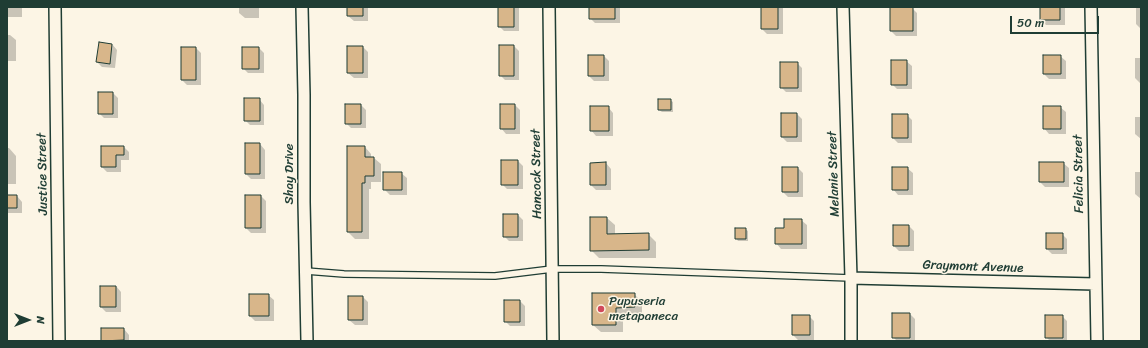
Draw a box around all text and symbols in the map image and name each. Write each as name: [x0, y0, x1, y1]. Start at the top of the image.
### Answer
scale bar: [1012, 8, 1101, 34]
text: 50 m: [1017, 12, 1044, 34]
street label: Hancock Street: [528, 129, 546, 219]
street label: Melanie Street: [825, 131, 843, 217]
street label: Justice Street: [34, 133, 52, 215]
street label: Felicia Street: [1071, 134, 1087, 214]
street label: Shay Drive: [282, 143, 298, 205]
street label: Graymont Avenue: [922, 257, 1024, 277]
place label: Pupuseria metapaneca: [609, 294, 678, 325]
north arrow: [8, 300, 48, 340]
marker: Pupuseria metapaneca: [596, 304, 606, 314]
text: N: [31, 316, 50, 324]

